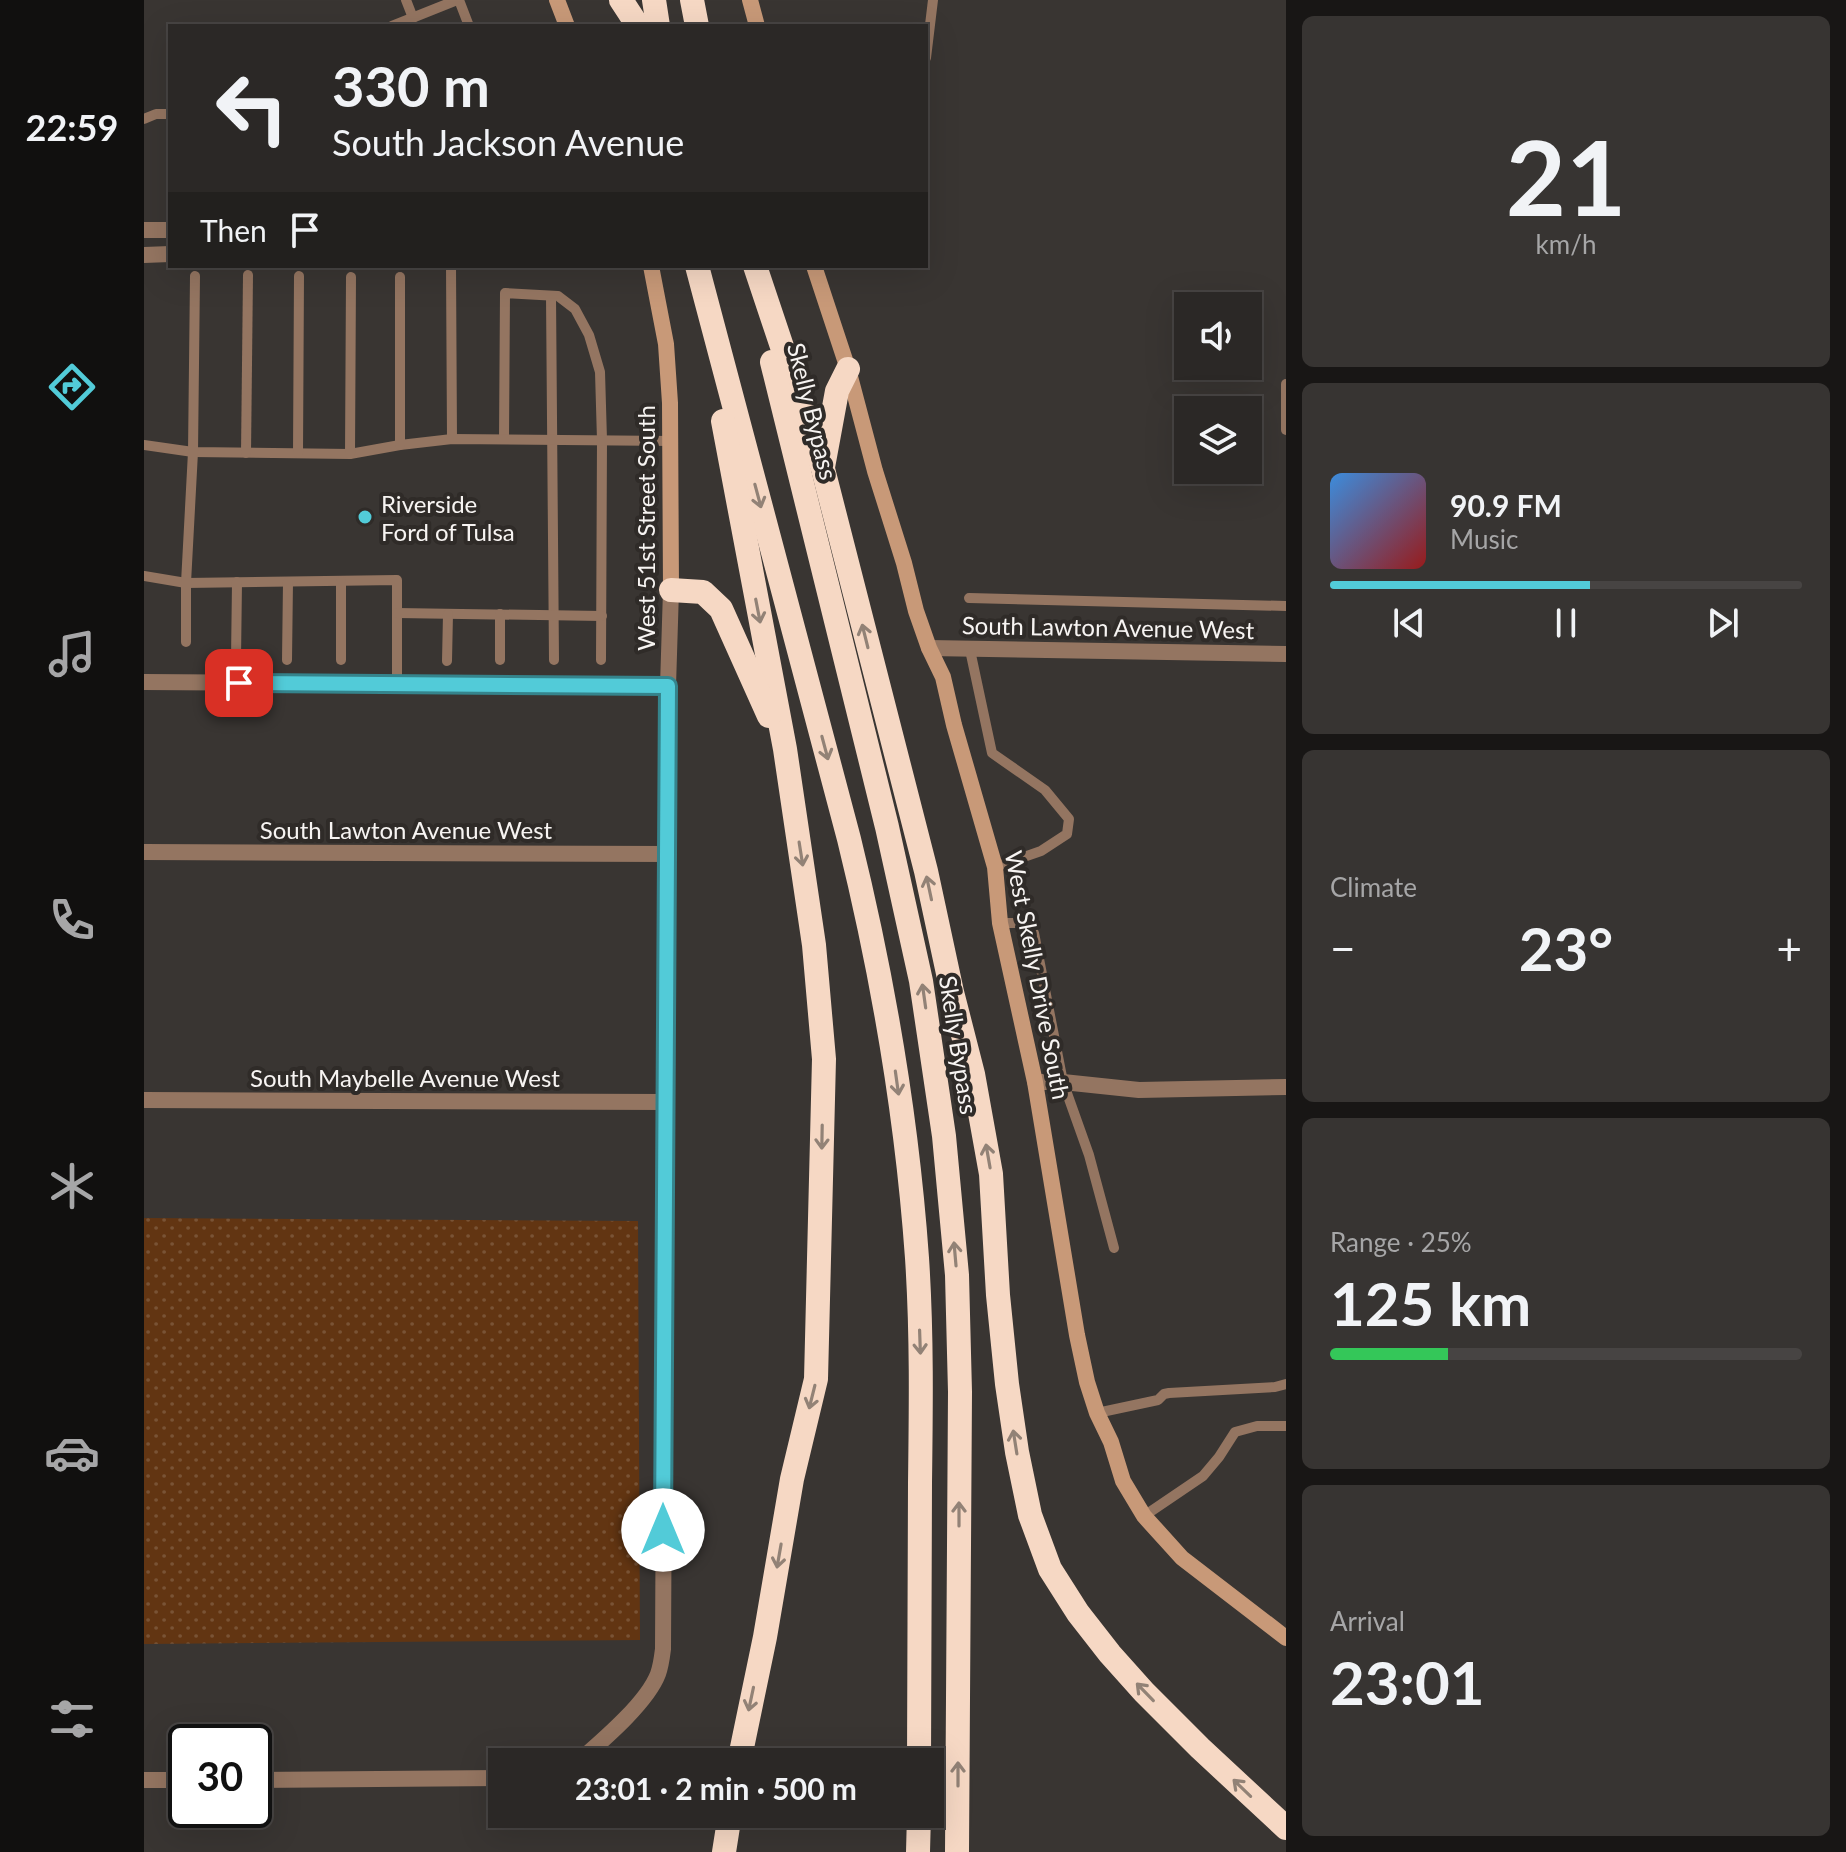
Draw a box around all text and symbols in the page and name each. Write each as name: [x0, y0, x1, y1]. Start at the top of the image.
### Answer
text: 330 m: [332, 52, 490, 119]
icon: left: [200, 56, 304, 160]
text: 22:59: [26, 105, 118, 149]
text: 21: [1506, 113, 1626, 238]
text: South Jackson Avenue: [332, 120, 684, 164]
icon: arrive: [283, 208, 327, 252]
text: Then: [200, 212, 267, 248]
text: km/h: [1536, 228, 1596, 260]
map controls: [1174, 292, 1262, 484]
button: sound: [1174, 292, 1262, 380]
street label: Skelly Bypass: [782, 340, 844, 482]
icon: directions: [44, 359, 100, 415]
button: layers: [1174, 396, 1262, 484]
street label: West 51st Street South: [631, 405, 660, 651]
one-way arrow: [751, 483, 766, 509]
text: 90.9 FM: [1450, 487, 1562, 523]
place label: Riverside Ford of Tulsa: [381, 489, 515, 546]
marker: Riverside Ford of Tulsa: [356, 508, 374, 526]
text: Music: [1450, 523, 1518, 555]
one-way arrow: [752, 598, 767, 623]
icon: previous: [1387, 601, 1431, 645]
icon: pause: [1544, 601, 1588, 645]
icon: next: [1701, 601, 1745, 645]
street label: South Lawton Avenue West: [962, 610, 1255, 644]
one-way arrow: [857, 624, 872, 650]
icon: music: [44, 626, 100, 682]
pin: [205, 649, 273, 717]
icon: arrive: [217, 661, 261, 705]
one-way arrow: [818, 734, 833, 760]
street label: South Lawton Avenue West: [260, 815, 553, 844]
one-way arrow: [794, 841, 809, 866]
street label: West Skelly Drive South: [1000, 848, 1076, 1102]
text: Climate: [1330, 871, 1417, 903]
one-way arrow: [921, 876, 936, 901]
icon: phone: [44, 892, 100, 948]
text: 23°: [1519, 912, 1613, 984]
text: −: [1330, 922, 1356, 974]
text: +: [1776, 922, 1802, 974]
street label: Skelly Bypass: [934, 974, 984, 1116]
one-way arrow: [916, 984, 931, 1009]
street label: South Maybelle Avenue West: [250, 1063, 560, 1092]
one-way arrow: [890, 1070, 905, 1096]
one-way arrow: [814, 1123, 830, 1150]
one-way arrow: [980, 1143, 995, 1169]
icon: climate: [44, 1158, 100, 1214]
text: Range · 25%: [1330, 1226, 1472, 1258]
one-way arrow: [948, 1241, 963, 1268]
text: 125 km: [1330, 1267, 1531, 1339]
one-way arrow: [913, 1328, 928, 1355]
one-way arrow: [804, 1383, 819, 1409]
icon: car: [44, 1425, 100, 1481]
one-way arrow: [1007, 1430, 1022, 1455]
position arrow: [621, 1488, 705, 1572]
one-way arrow: [951, 1501, 967, 1528]
one-way arrow: [771, 1543, 786, 1568]
text: Arrival: [1330, 1605, 1405, 1637]
text: 23:01: [1330, 1646, 1485, 1718]
one-way arrow: [1136, 1683, 1154, 1703]
one-way arrow: [743, 1686, 758, 1712]
icon: filters: [44, 1691, 100, 1747]
speed limit sign: 30: [168, 1724, 272, 1828]
one-way arrow: [950, 1761, 966, 1788]
text: 23:01 · 2 min · 500 m: [575, 1770, 857, 1806]
one-way arrow: [1232, 1779, 1252, 1798]

